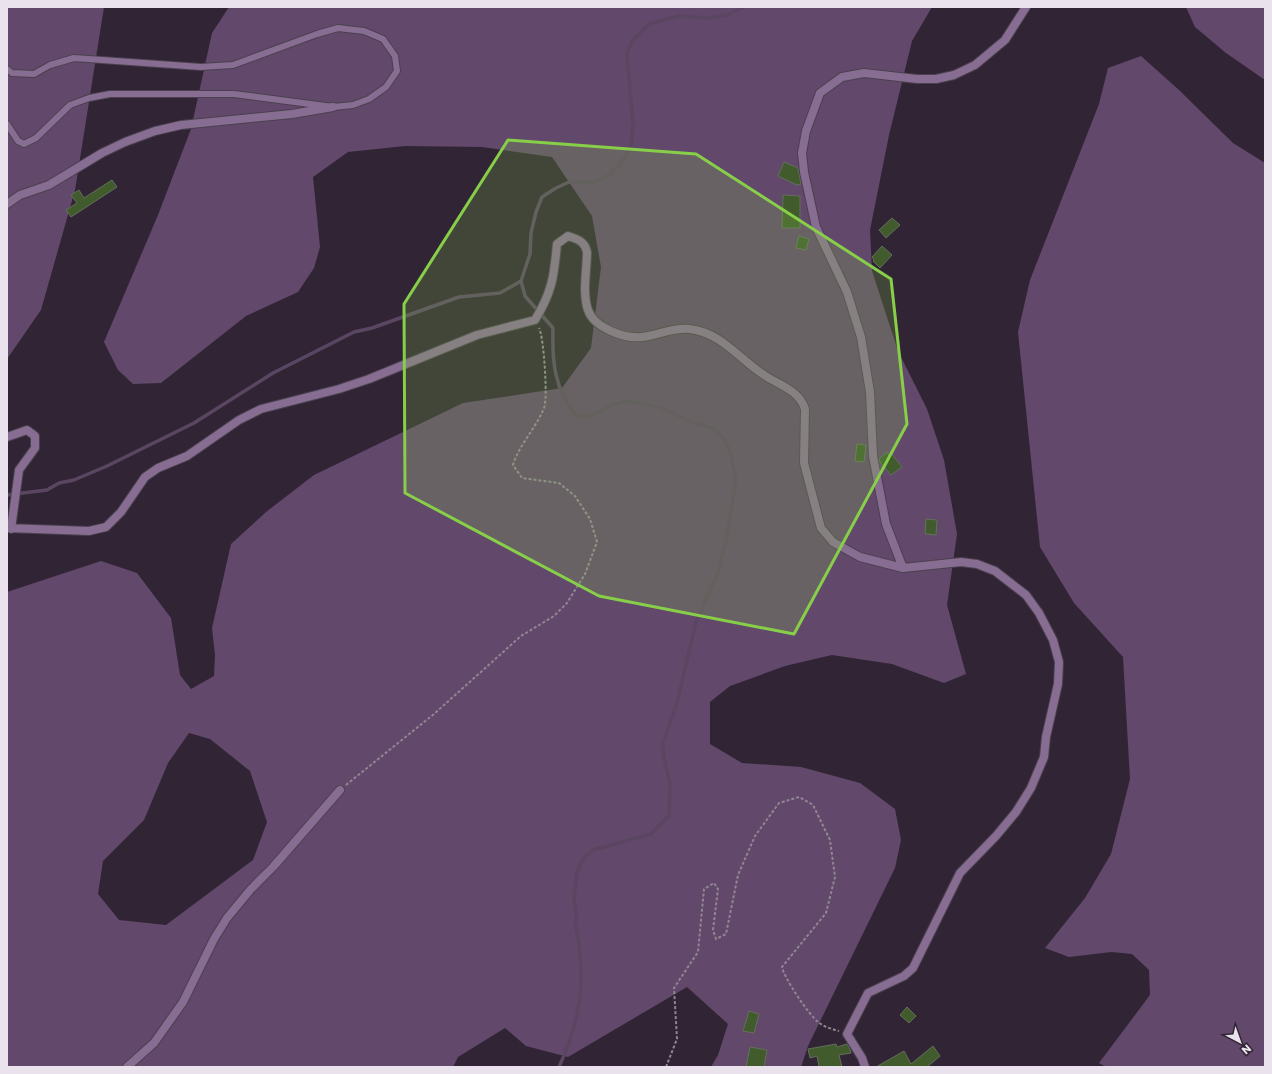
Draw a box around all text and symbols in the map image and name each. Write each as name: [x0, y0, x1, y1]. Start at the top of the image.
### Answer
north arrow: [1220, 1022, 1260, 1062]
text: N: [1238, 1041, 1255, 1058]

